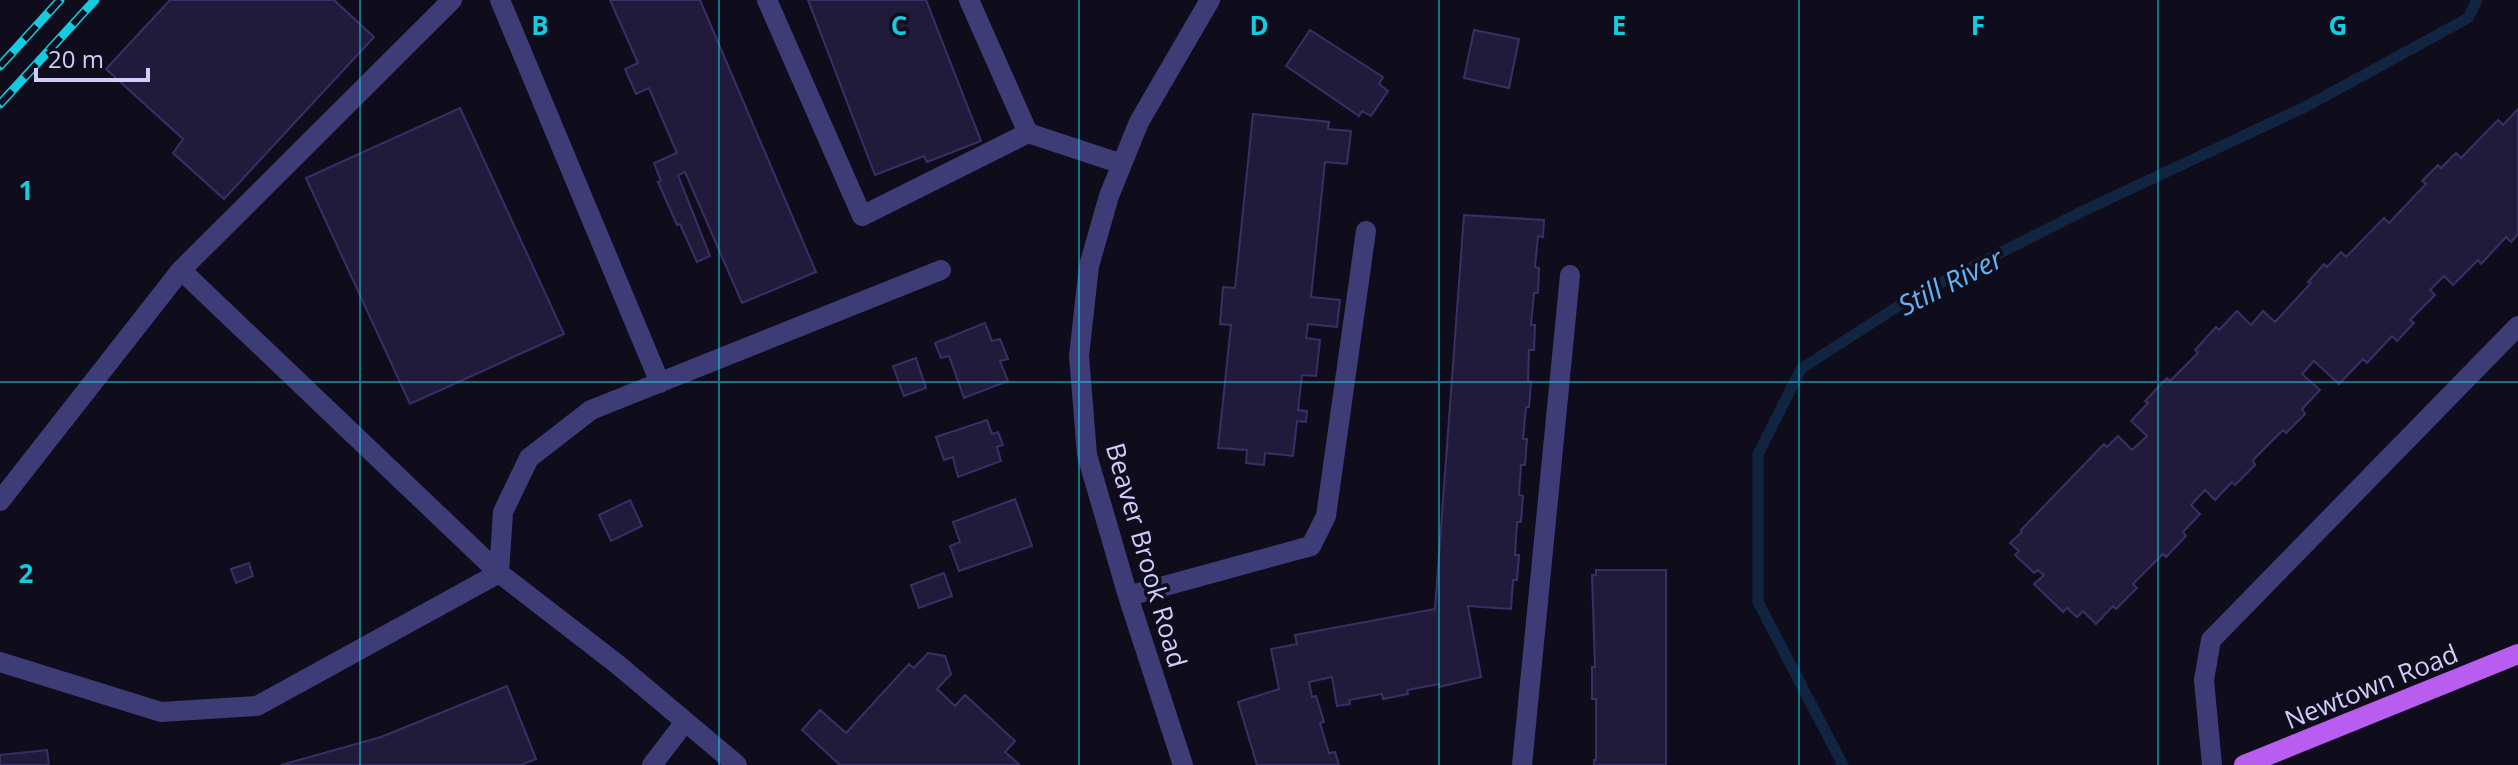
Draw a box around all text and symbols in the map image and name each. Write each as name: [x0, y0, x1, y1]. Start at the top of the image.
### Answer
text: B: [531, 7, 549, 43]
text: C: [891, 7, 907, 43]
text: D: [1249, 7, 1269, 43]
text: E: [1612, 7, 1626, 43]
text: F: [1971, 7, 1985, 43]
text: G: [2329, 7, 2347, 43]
scale bar: [36, 32, 148, 82]
text: 20 m: [48, 42, 104, 75]
text: 1: [19, 172, 33, 208]
water label: Still River: [1891, 238, 2010, 324]
street label: Beaver Brook Road: [1098, 439, 1196, 671]
text: 2: [19, 555, 34, 591]
street label: Newtown Road: [2279, 635, 2463, 737]

